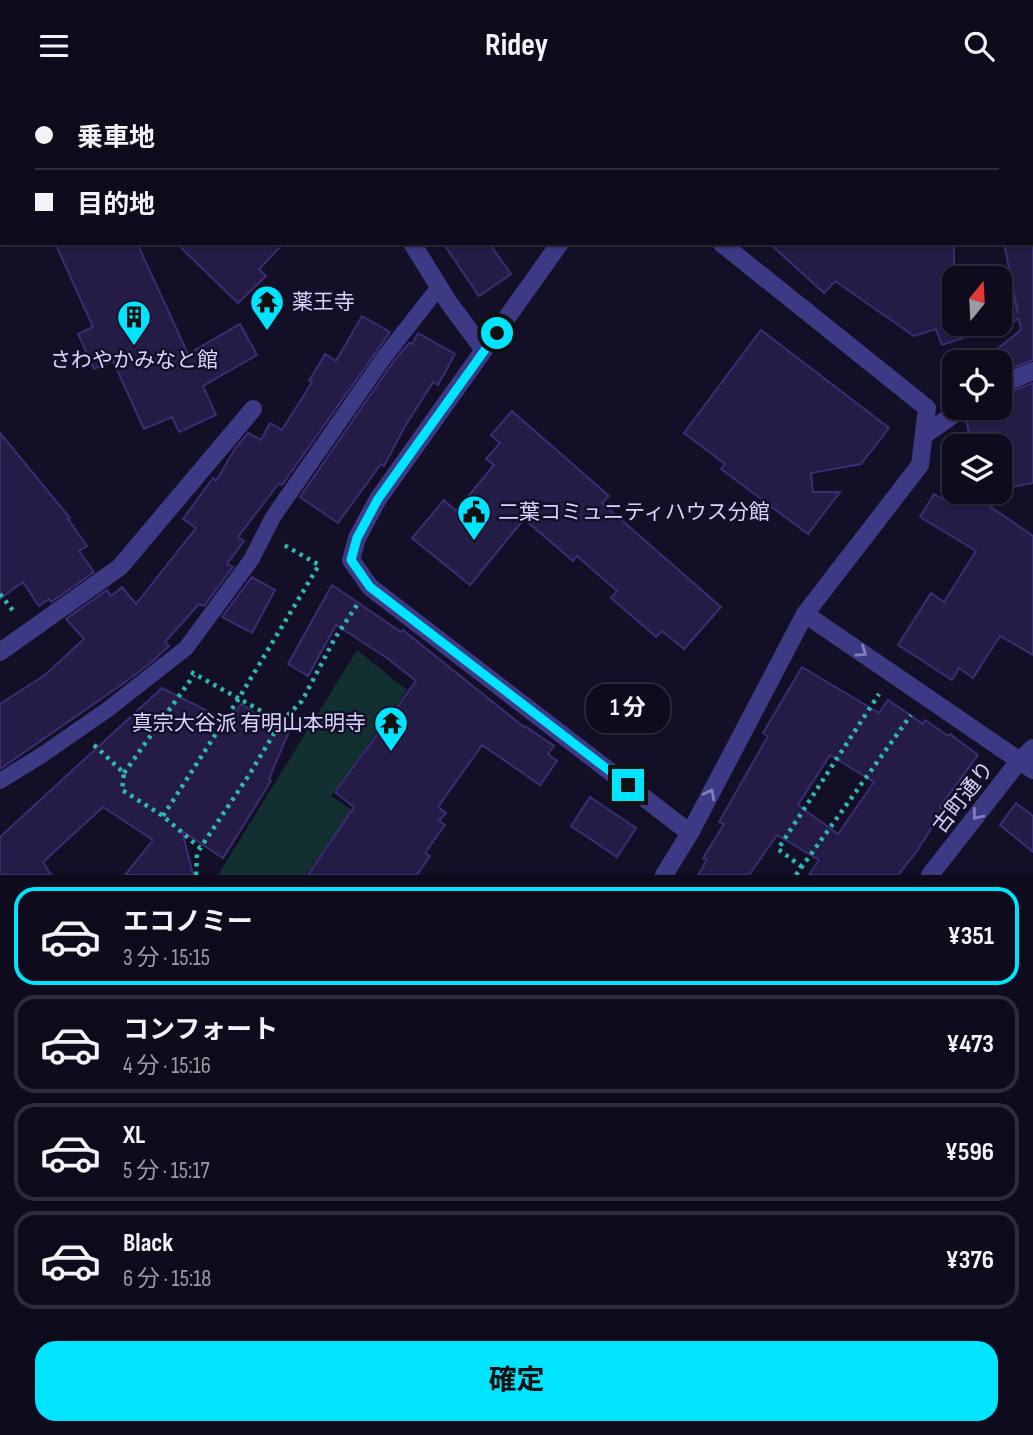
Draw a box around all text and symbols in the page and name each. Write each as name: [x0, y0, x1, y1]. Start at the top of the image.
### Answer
text: Ridey: [485, 26, 548, 65]
icon: menu: [35, 27, 73, 65]
icon: search: [960, 27, 998, 65]
text: 乗車地: [77, 123, 155, 154]
text: 目的地: [77, 190, 155, 221]
north arrow: [942, 266, 1012, 336]
map controls: [942, 266, 1012, 504]
temple icon: 薬王寺: [248, 283, 286, 332]
place label: 薬王寺: [292, 290, 355, 315]
building icon: さわやかみなと館: [115, 298, 153, 347]
route start: [481, 317, 513, 349]
place label: さわやかみなと館: [50, 348, 218, 373]
button: locate: [942, 350, 1012, 420]
button: layers: [942, 434, 1012, 504]
public building icon: 二葉コミュニティハウス分館: [455, 493, 493, 542]
place label: 二葉コミュニティハウス分館: [498, 500, 770, 525]
one-way arrow: [854, 644, 867, 657]
callout: 1 分: [586, 683, 670, 733]
text: 1 分: [610, 694, 646, 722]
temple icon: 真宗大谷派 有明山本明寺: [372, 704, 410, 753]
place label: 真宗大谷派 有明山本明寺: [132, 711, 366, 736]
street label: 古町通り: [928, 757, 999, 838]
route end: [612, 769, 644, 801]
one-way arrow: [702, 789, 716, 802]
one-way arrow: [973, 807, 986, 819]
icon: car: [39, 905, 102, 968]
text: エコノミー: [123, 907, 253, 938]
text: ¥351: [947, 921, 994, 952]
text: 3 分 · 15:15: [123, 944, 210, 972]
icon: car: [39, 1013, 102, 1076]
text: コンフォート: [123, 1015, 278, 1046]
text: ¥473: [946, 1029, 994, 1060]
text: 4 分 · 15:16: [123, 1052, 211, 1080]
text: XL: [123, 1120, 145, 1151]
icon: car: [39, 1121, 102, 1184]
text: ¥596: [945, 1137, 994, 1168]
text: 5 分 · 15:17: [123, 1157, 210, 1185]
text: Black: [123, 1228, 173, 1259]
icon: car: [39, 1229, 102, 1292]
text: ¥376: [945, 1245, 994, 1276]
text: 6 分 · 15:18: [123, 1265, 211, 1293]
button: 確定: [35, 1341, 998, 1421]

